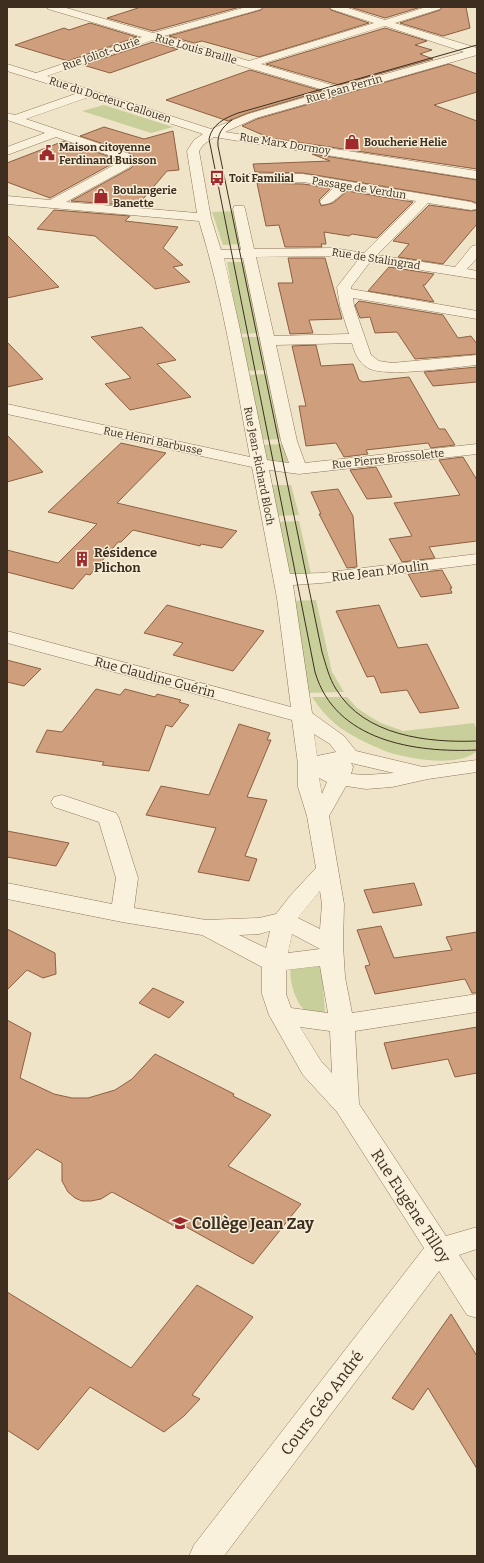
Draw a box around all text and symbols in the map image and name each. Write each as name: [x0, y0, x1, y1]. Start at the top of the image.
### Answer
street label: Rue Louis Braille: [153, 31, 239, 67]
street label: Rue Joliot-Curie: [60, 35, 142, 73]
street label: Rue Jean Perrin: [304, 72, 384, 106]
street label: Rue du Docteur Gallouen: [47, 74, 173, 126]
street label: Rue Marx Dormoy: [239, 130, 332, 158]
shop icon: Boucherie Helie: [343, 133, 361, 151]
place label: Boucherie Helie: [364, 136, 447, 149]
place label: Maison citoyenne Ferdinand Buisson: [59, 141, 157, 167]
public building icon: Maison citoyenne Ferdinand Buisson: [38, 144, 56, 162]
bus stop icon: Toit Familial: [208, 169, 226, 187]
place label: Toit Familial: [229, 172, 295, 185]
street label: Passage de Verdun: [311, 174, 407, 202]
place label: Boulangerie Banette: [113, 184, 177, 210]
shop icon: Boulangerie Banette: [92, 187, 110, 205]
street label: Rue de Stalingrad: [331, 246, 422, 273]
street label: Rue Jean-Richard Bloch: [241, 406, 277, 526]
street label: Rue Henri Barbusse: [102, 424, 204, 458]
street label: Rue Pierre Brossolette: [331, 447, 445, 471]
place label: Résidence Plichon: [94, 545, 157, 575]
building icon: Résidence Plichon: [73, 550, 91, 568]
street label: Rue Jean Moulin: [330, 557, 430, 584]
street label: Rue Claudine Guérin: [93, 654, 218, 701]
street label: Rue Eugène Tilloy: [367, 1146, 455, 1267]
school or university icon: Collège Jean Zay: [171, 1214, 189, 1232]
place label: Collège Jean Zay: [192, 1214, 314, 1233]
street label: Cours Géo André: [277, 1347, 367, 1459]

